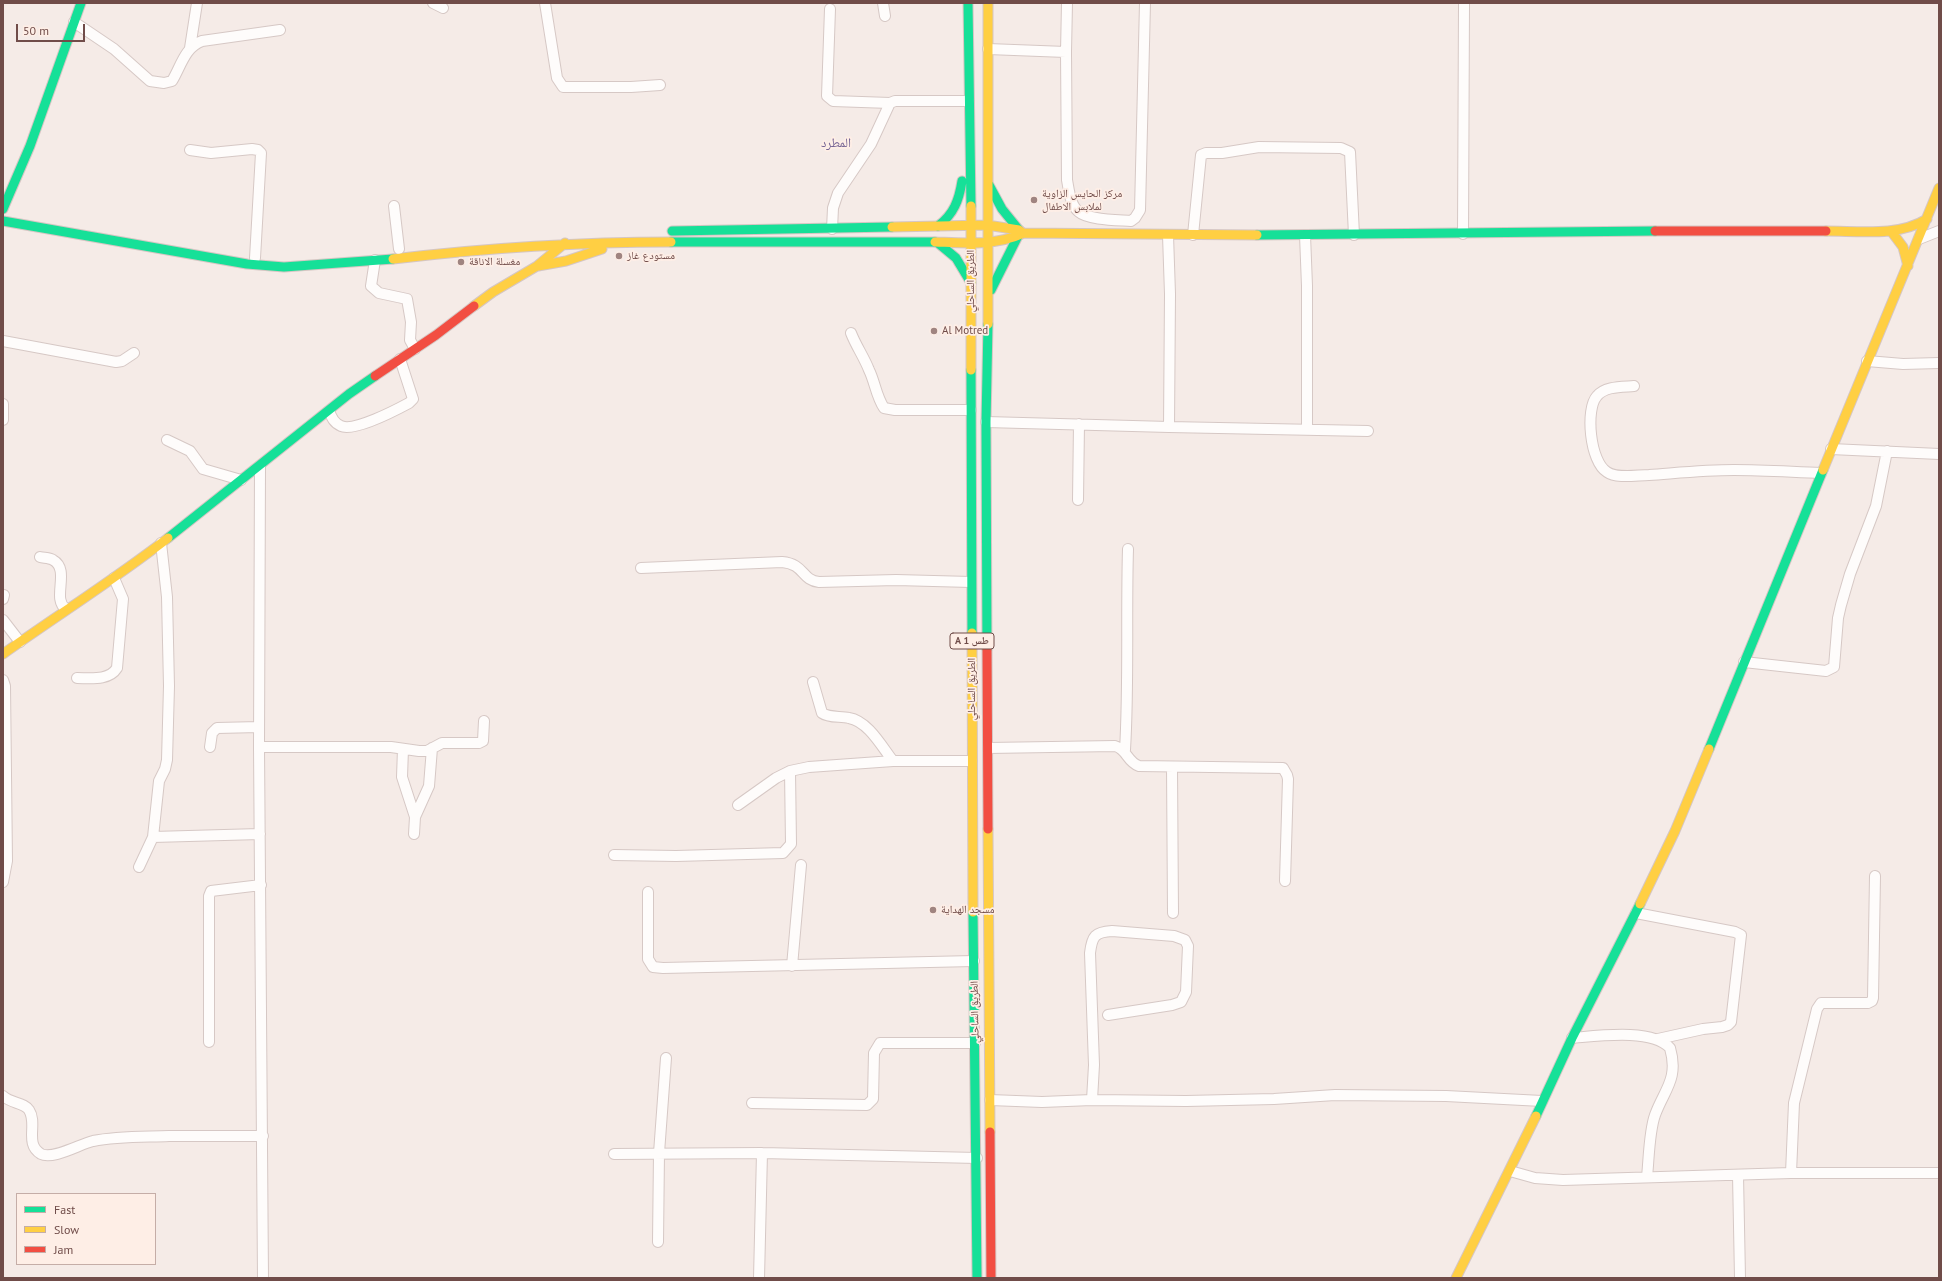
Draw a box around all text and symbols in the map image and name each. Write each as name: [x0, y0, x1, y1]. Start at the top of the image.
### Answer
scale bar: [18, 16, 87, 42]
text: 50 m: [23, 23, 49, 38]
district label: المطرد: [821, 135, 851, 151]
place label: مركز الحايس الزاوية لملابس الاطفال: [1042, 187, 1122, 213]
marker: مركز الحايس الزاوية لملابس الاطفال: [1029, 195, 1039, 205]
place label: مستودع غاز: [627, 249, 675, 263]
street label: الطريق الساحلي: [964, 250, 978, 312]
marker: مستودع غاز: [614, 251, 624, 261]
place label: مغسلة الاناقة: [469, 255, 520, 269]
marker: مغسلة الاناقة: [456, 257, 466, 267]
place label: Al Motred: [942, 324, 988, 338]
marker: Al Motred: [929, 326, 939, 336]
road number: A 1 طس: [950, 633, 994, 649]
street label: الطريق الساحلي: [965, 658, 979, 720]
place label: مسجد الهداية: [941, 903, 995, 917]
marker: مسجد الهداية: [928, 905, 938, 915]
street label: الطريق الساحلي: [968, 981, 982, 1043]
legend: [16, 1193, 156, 1265]
text: Fast: [54, 1202, 75, 1217]
text: Slow: [54, 1222, 79, 1237]
text: Jam: [54, 1242, 73, 1257]

